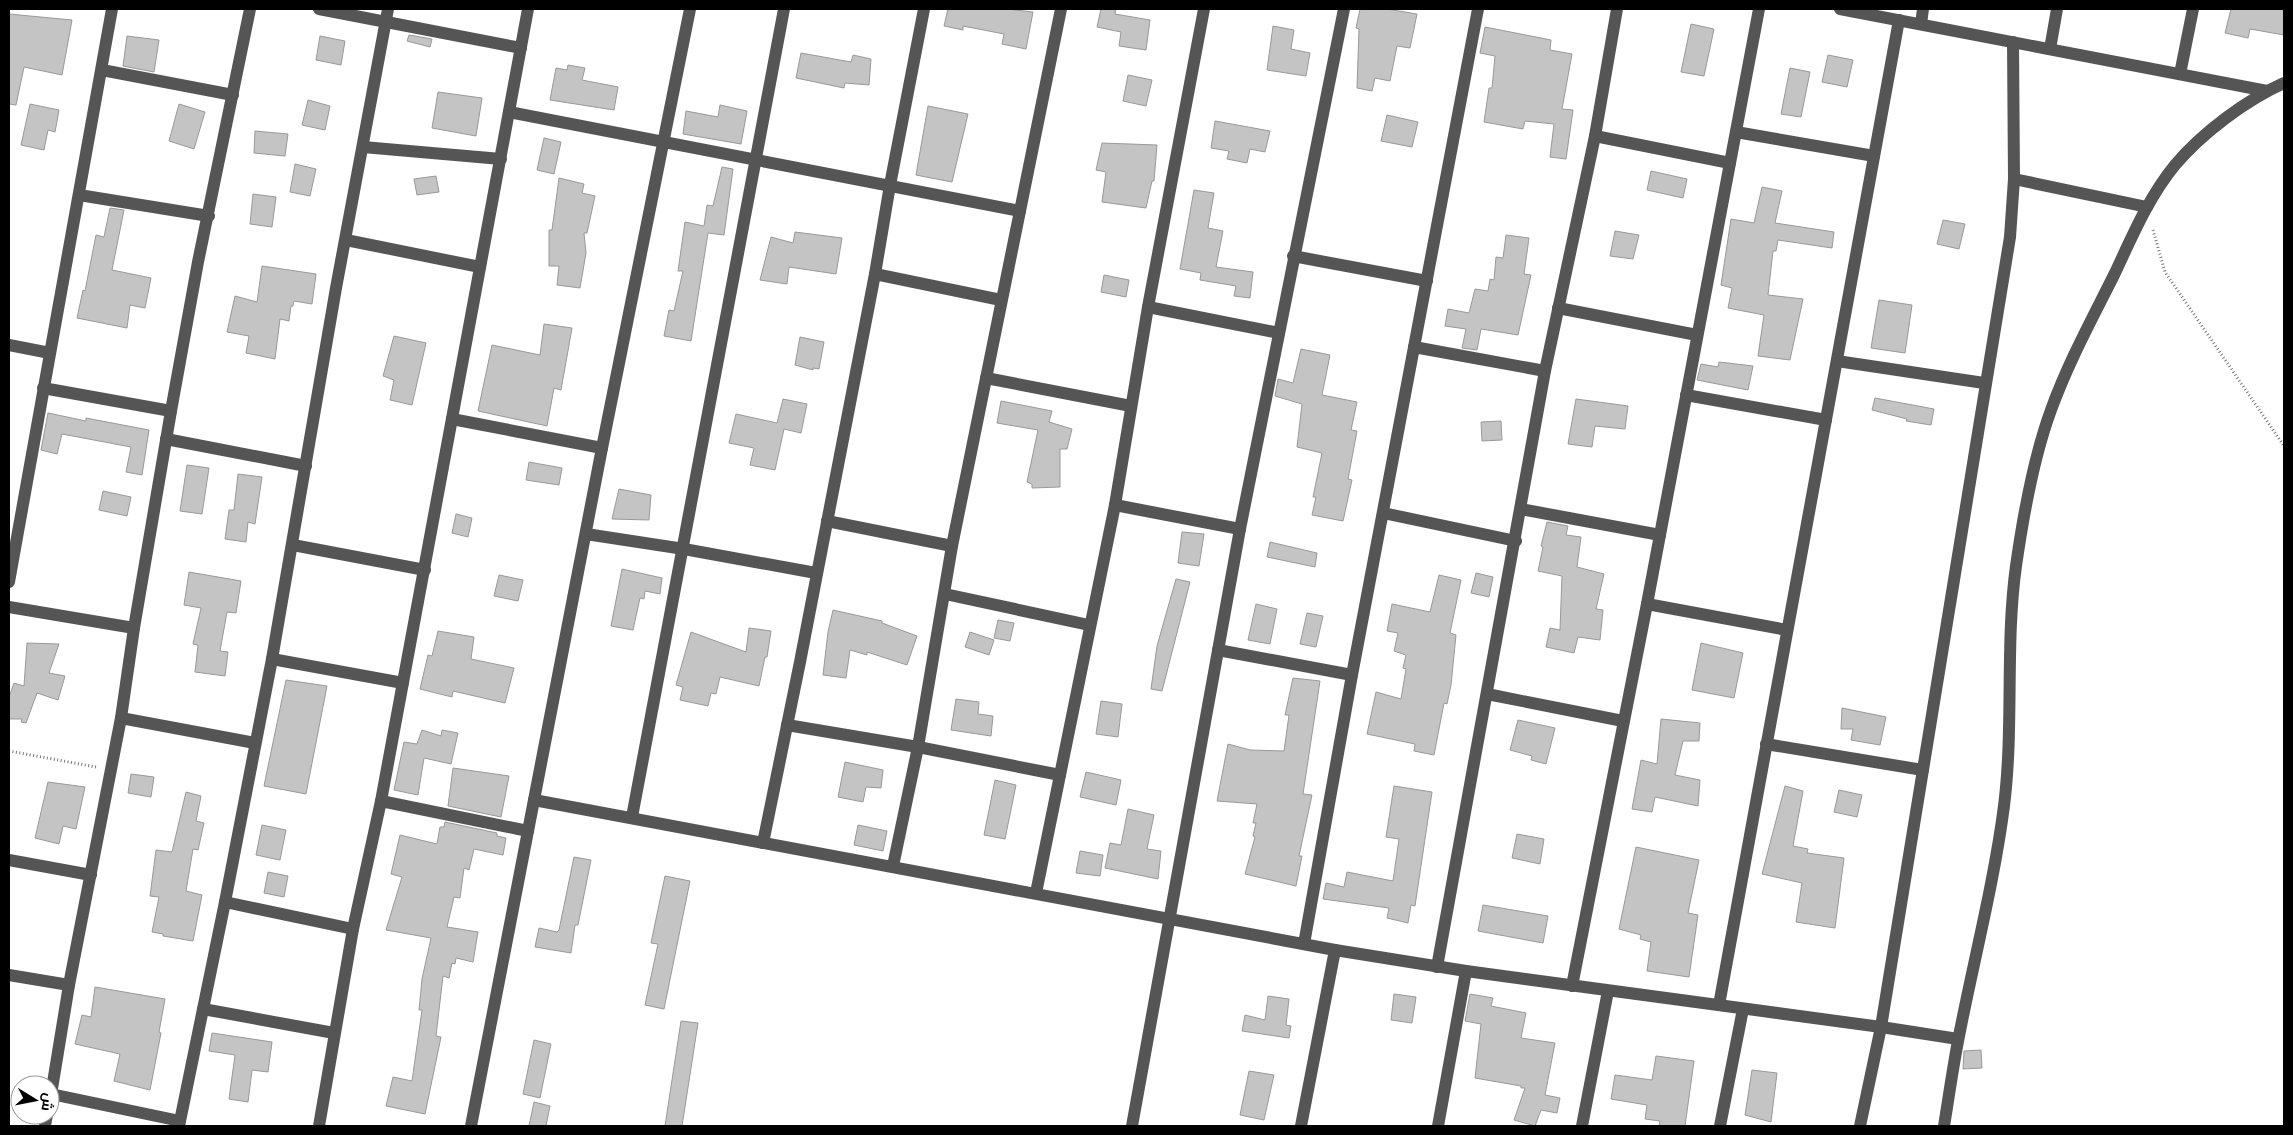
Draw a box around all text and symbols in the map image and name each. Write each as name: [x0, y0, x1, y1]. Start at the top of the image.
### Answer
north arrow: [10, 1075, 60, 1125]
text: ش: [36, 1092, 59, 1113]

